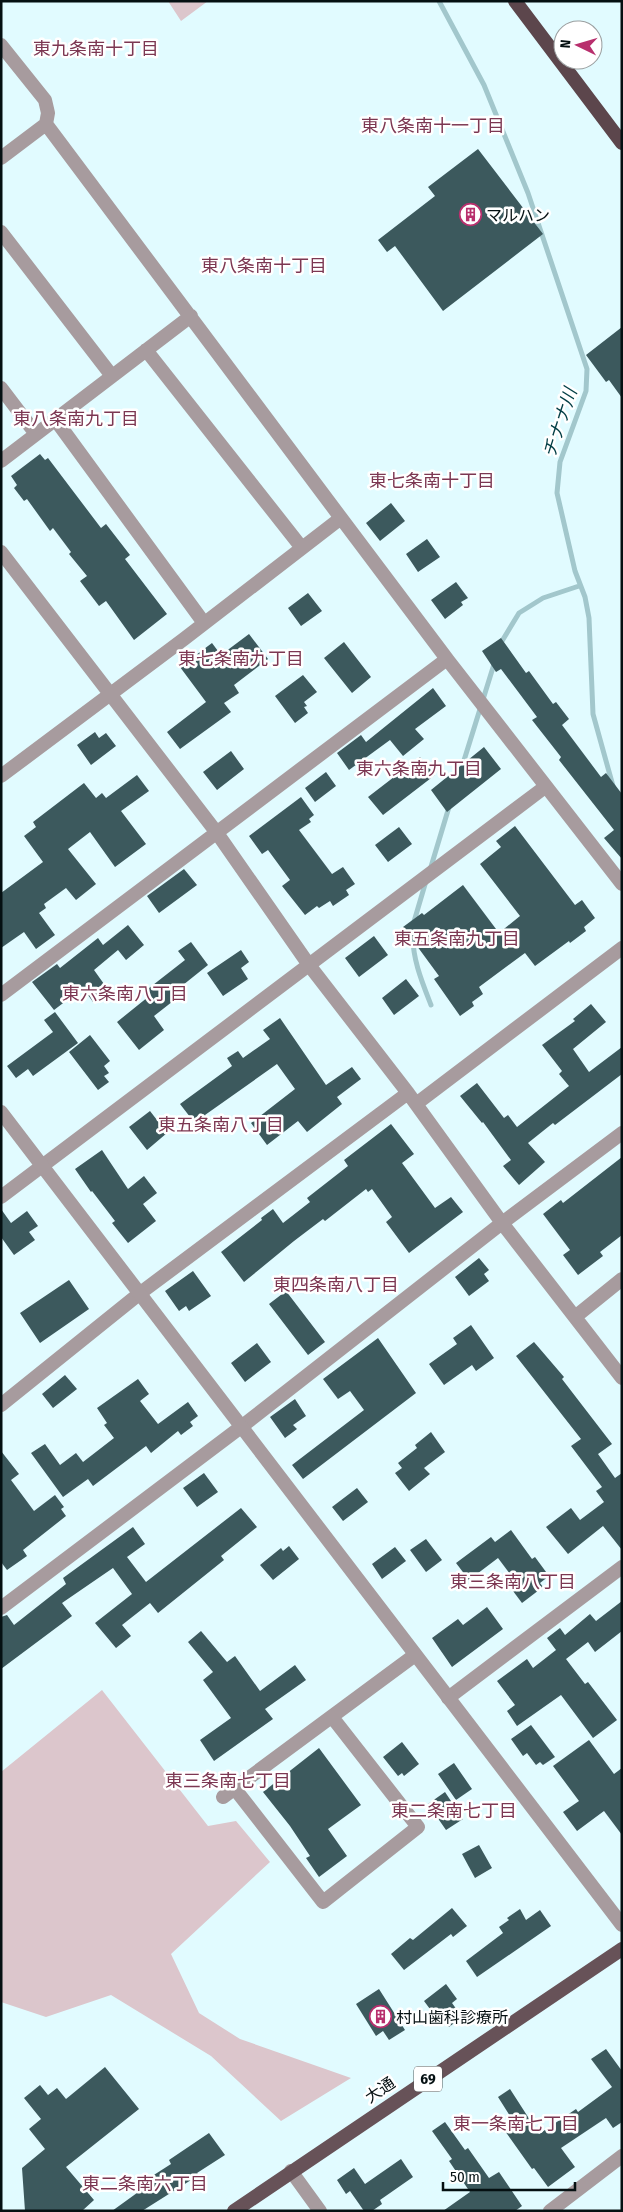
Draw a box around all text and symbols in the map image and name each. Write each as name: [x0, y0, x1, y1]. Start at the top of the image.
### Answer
north arrow: [553, 20, 603, 70]
district label: 東九条南十丁目: [33, 38, 159, 60]
text: N: [557, 39, 574, 49]
district label: 東八条南十一丁目: [361, 115, 505, 137]
building icon: マルハン: [458, 203, 482, 227]
place label: マルハン: [486, 206, 550, 225]
district label: 東八条南十丁目: [201, 255, 327, 277]
water label: チナナ川: [538, 383, 582, 461]
district label: 東八条南九丁目: [13, 408, 139, 430]
district label: 東七条南十丁目: [369, 470, 495, 492]
district label: 東七条南九丁目: [178, 648, 304, 670]
district label: 東六条南九丁目: [356, 758, 482, 780]
district label: 東五条南九丁目: [394, 928, 520, 950]
district label: 東六条南八丁目: [62, 983, 188, 1005]
district label: 東五条南八丁目: [158, 1114, 284, 1136]
district label: 東四条南八丁目: [273, 1274, 399, 1296]
district label: 東三条南八丁目: [450, 1571, 576, 1593]
district label: 東三条南七丁目: [165, 1770, 291, 1792]
district label: 東二条南七丁目: [391, 1800, 517, 1822]
building icon: 村山歯科診療所: [368, 2005, 392, 2029]
place label: 村山歯科診療所: [396, 2008, 508, 2027]
road number: 69: [414, 2066, 442, 2092]
street label: 大通: [361, 2073, 399, 2107]
district label: 東一条南七丁目: [453, 2113, 579, 2135]
scale bar: [443, 2160, 576, 2192]
text: 50 m: [450, 2168, 480, 2186]
district label: 東二条南六丁目: [82, 2173, 208, 2195]

